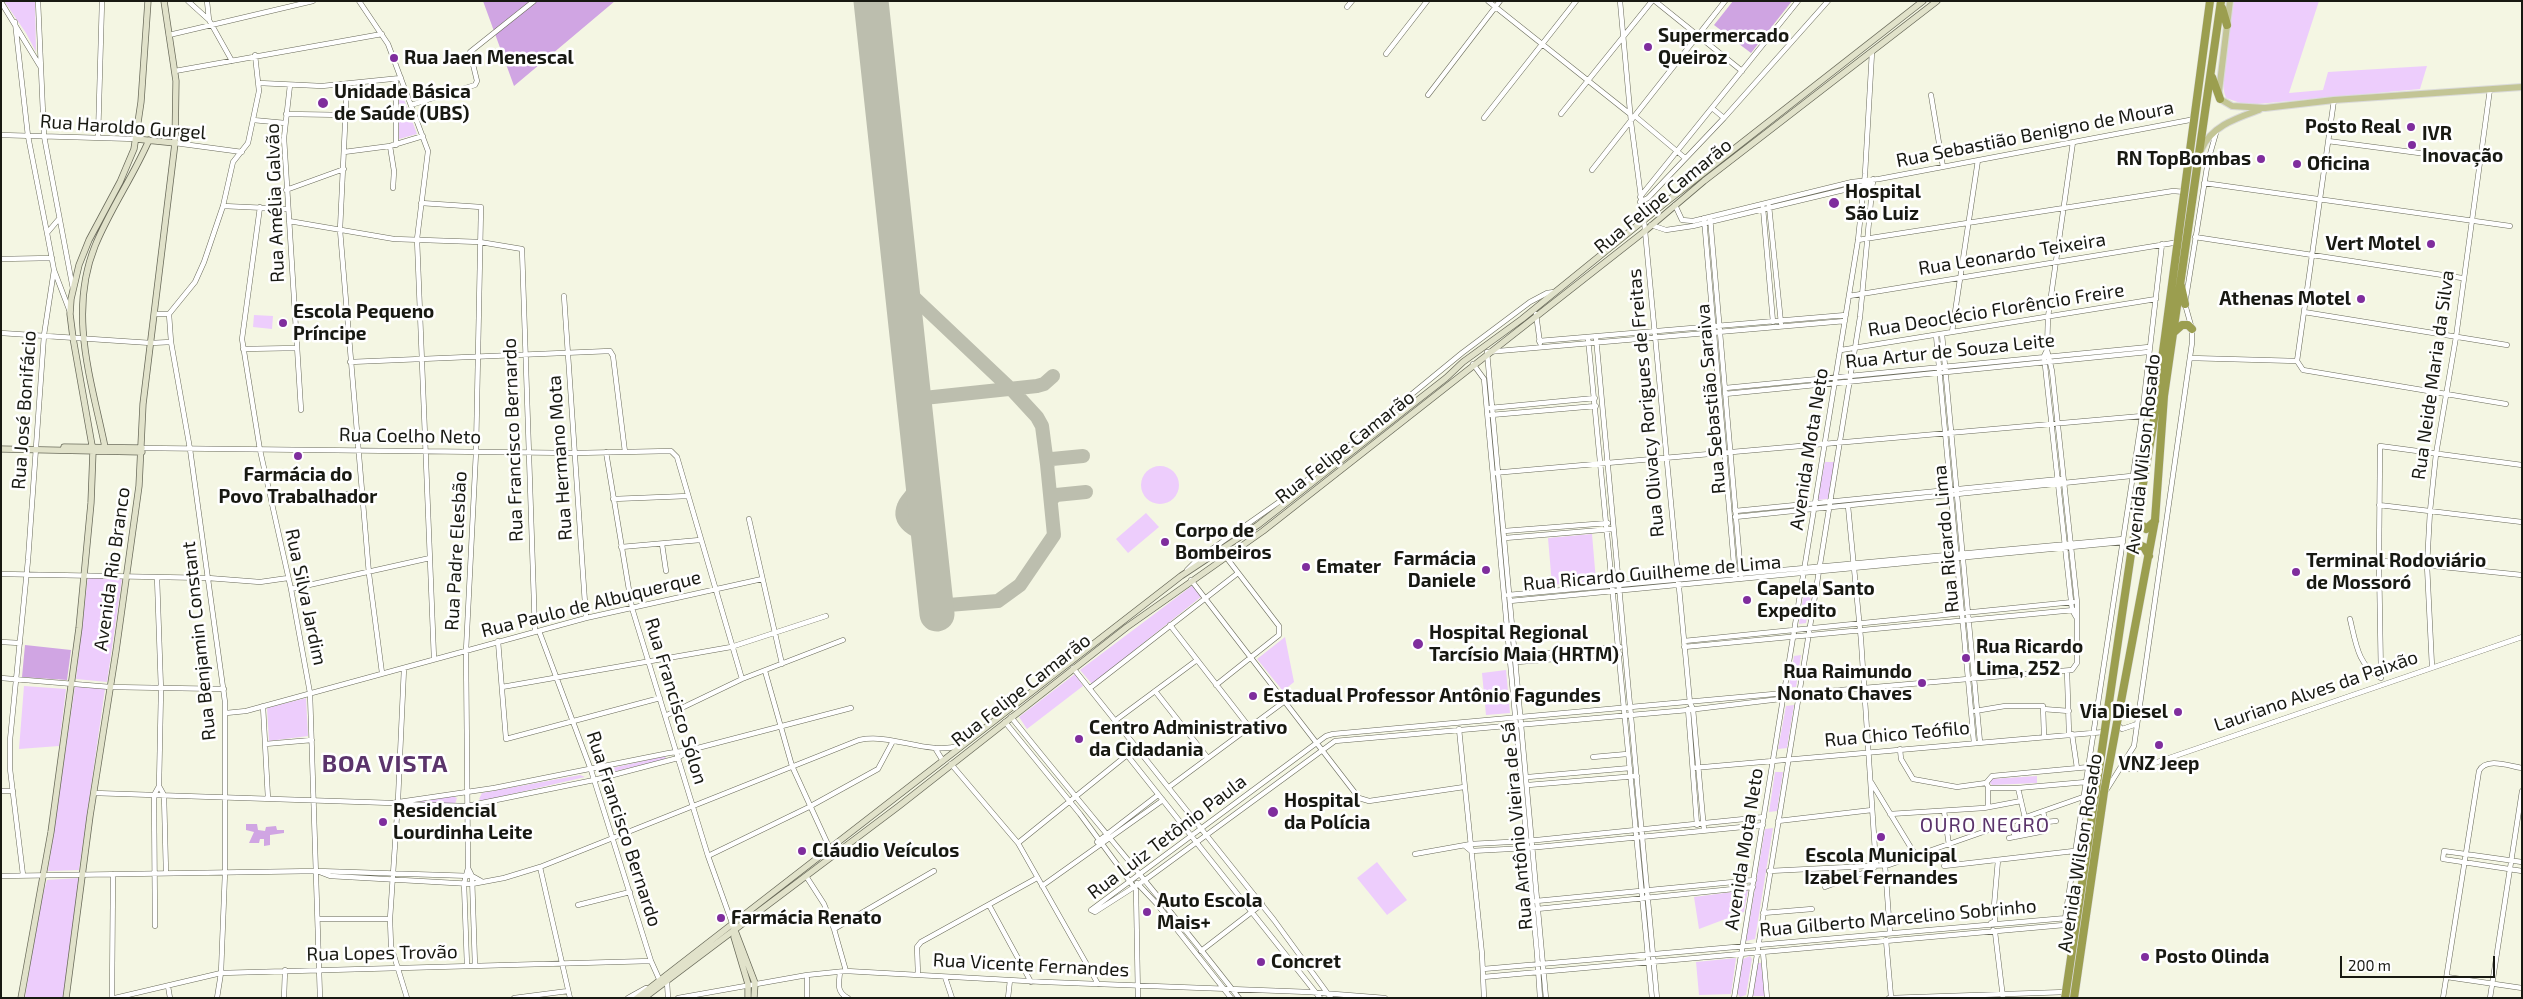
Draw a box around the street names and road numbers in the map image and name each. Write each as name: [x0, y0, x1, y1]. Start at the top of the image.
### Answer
street label: Rua Sebastião Benigno de Moura: [1894, 96, 2176, 172]
street label: Rua Haroldo Gurgel: [39, 110, 207, 144]
street label: Rua Amélia Galvão: [261, 123, 289, 283]
street label: Rua Felipe Camarão: [1590, 134, 1736, 258]
street label: Rua Leonardo Teixeira: [1917, 228, 2107, 280]
street label: Rua Olivacy Rorigues de Freitas: [1623, 268, 1669, 538]
street label: Rua Neide Maria da Silva: [2407, 269, 2459, 481]
street label: Rua Deoclécio Florêncio Freire: [1866, 278, 2126, 342]
street label: Rua Sebastião Saraiva: [1691, 303, 1731, 495]
street label: Rua Artur de Souza Leite: [1844, 329, 2056, 373]
street label: Rua José Bonifácio: [7, 330, 41, 490]
street label: Rua Francisco Bernardo: [498, 338, 528, 542]
street label: Avenida Wilson Rosado: [2121, 353, 2165, 555]
street label: Avenida Mota Neto: [1785, 366, 1833, 532]
street label: Rua Hermano Mota: [543, 374, 577, 542]
street label: Rua Felipe Camarão: [1271, 386, 1419, 508]
street label: Rua Coelho Neto: [339, 423, 481, 449]
street label: Rua Ricardo Lima: [1928, 464, 1964, 614]
street label: Rua Padre Elesbão: [440, 471, 472, 631]
street label: Avenida Rio Branco: [89, 486, 135, 652]
street label: Rua Silva Jardim: [280, 527, 332, 667]
street label: Rua Benjamin Constant: [177, 540, 221, 742]
street label: Rua Ricardo Guilheme de Lima: [1522, 550, 1782, 596]
street label: Rua Paulo de Albuquerque: [479, 566, 703, 642]
street label: Rua Francisco Sólon: [640, 615, 712, 787]
street label: Rua Felipe Camarão: [947, 629, 1095, 751]
street label: Lauriano Alves da Paixão: [2211, 645, 2421, 737]
street label: Rua Chico Teófilo: [1823, 716, 1971, 752]
street label: Rua Antônio Vieira de Sá: [1497, 721, 1537, 931]
street label: Rua Francisco Bernardo: [582, 728, 666, 930]
street label: Avenida Wilson Rosado: [2053, 752, 2107, 954]
street label: Avenida Mota Neto: [1720, 766, 1768, 932]
street label: Rua Luiz Tetônio Paula: [1083, 770, 1251, 904]
street label: Rua Gilberto Marcelino Sobrinho: [1758, 895, 2038, 941]
street label: Rua Lopes Trovão: [306, 940, 458, 966]
street label: Rua Vicente Fernandes: [932, 948, 1130, 982]

